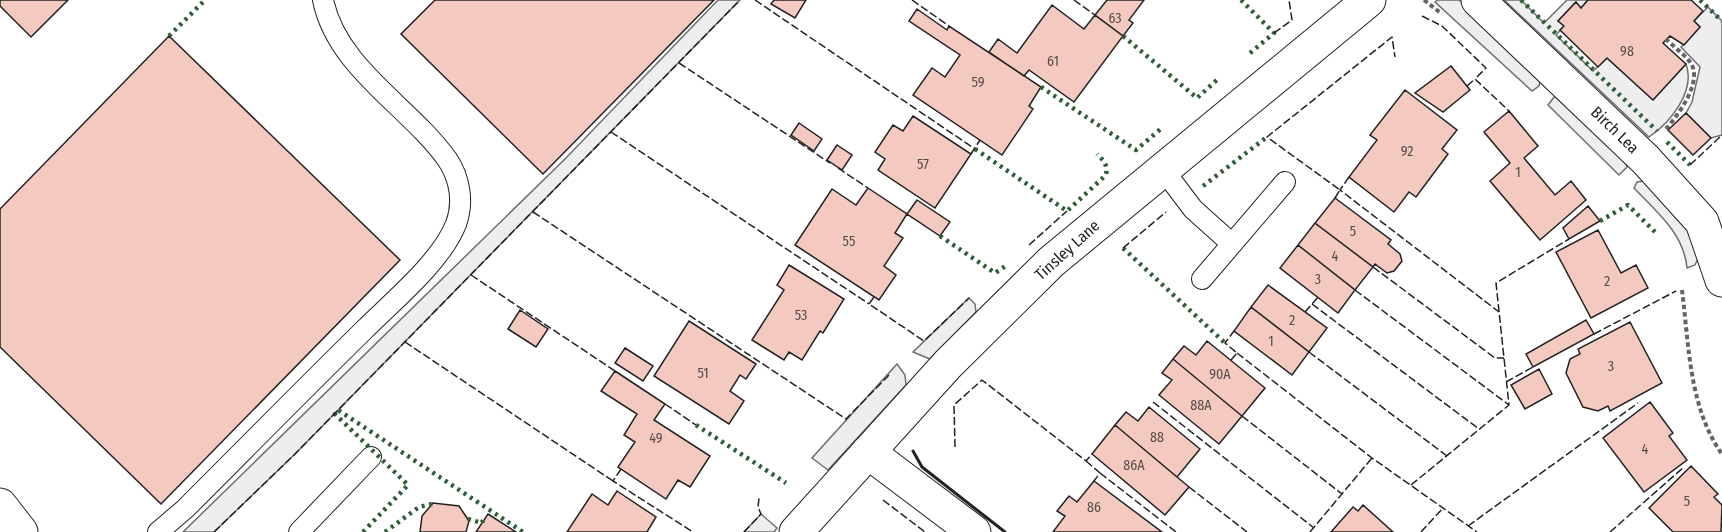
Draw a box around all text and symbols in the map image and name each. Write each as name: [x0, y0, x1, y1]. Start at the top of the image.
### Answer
house number: 63: [1108, 10, 1122, 27]
house number: 98: [1620, 43, 1634, 60]
house number: 61: [1047, 53, 1059, 70]
house number: 59: [971, 74, 985, 91]
street label: Birch Lea: [1587, 103, 1643, 158]
house number: 92: [1401, 143, 1413, 160]
house number: 57: [917, 156, 929, 173]
house number: 1: [1515, 164, 1521, 181]
street label: Tinsley Lane: [1031, 216, 1103, 284]
house number: 5: [1350, 223, 1356, 240]
house number: 55: [843, 233, 855, 250]
house number: 4: [1332, 248, 1339, 265]
house number: 3: [1315, 271, 1321, 288]
house number: 2: [1604, 273, 1610, 290]
house number: 53: [795, 307, 807, 324]
house number: 2: [1289, 312, 1295, 329]
house number: 1: [1268, 333, 1274, 350]
house number: 3: [1608, 358, 1614, 375]
house number: 51: [697, 365, 709, 382]
house number: 90A: [1209, 366, 1231, 383]
house number: 88A: [1190, 397, 1212, 414]
house number: 88: [1150, 429, 1164, 446]
house number: 49: [649, 430, 663, 447]
house number: 4: [1642, 441, 1649, 458]
house number: 86A: [1123, 457, 1145, 474]
house number: 5: [1684, 493, 1690, 510]
house number: 86: [1087, 499, 1101, 516]

